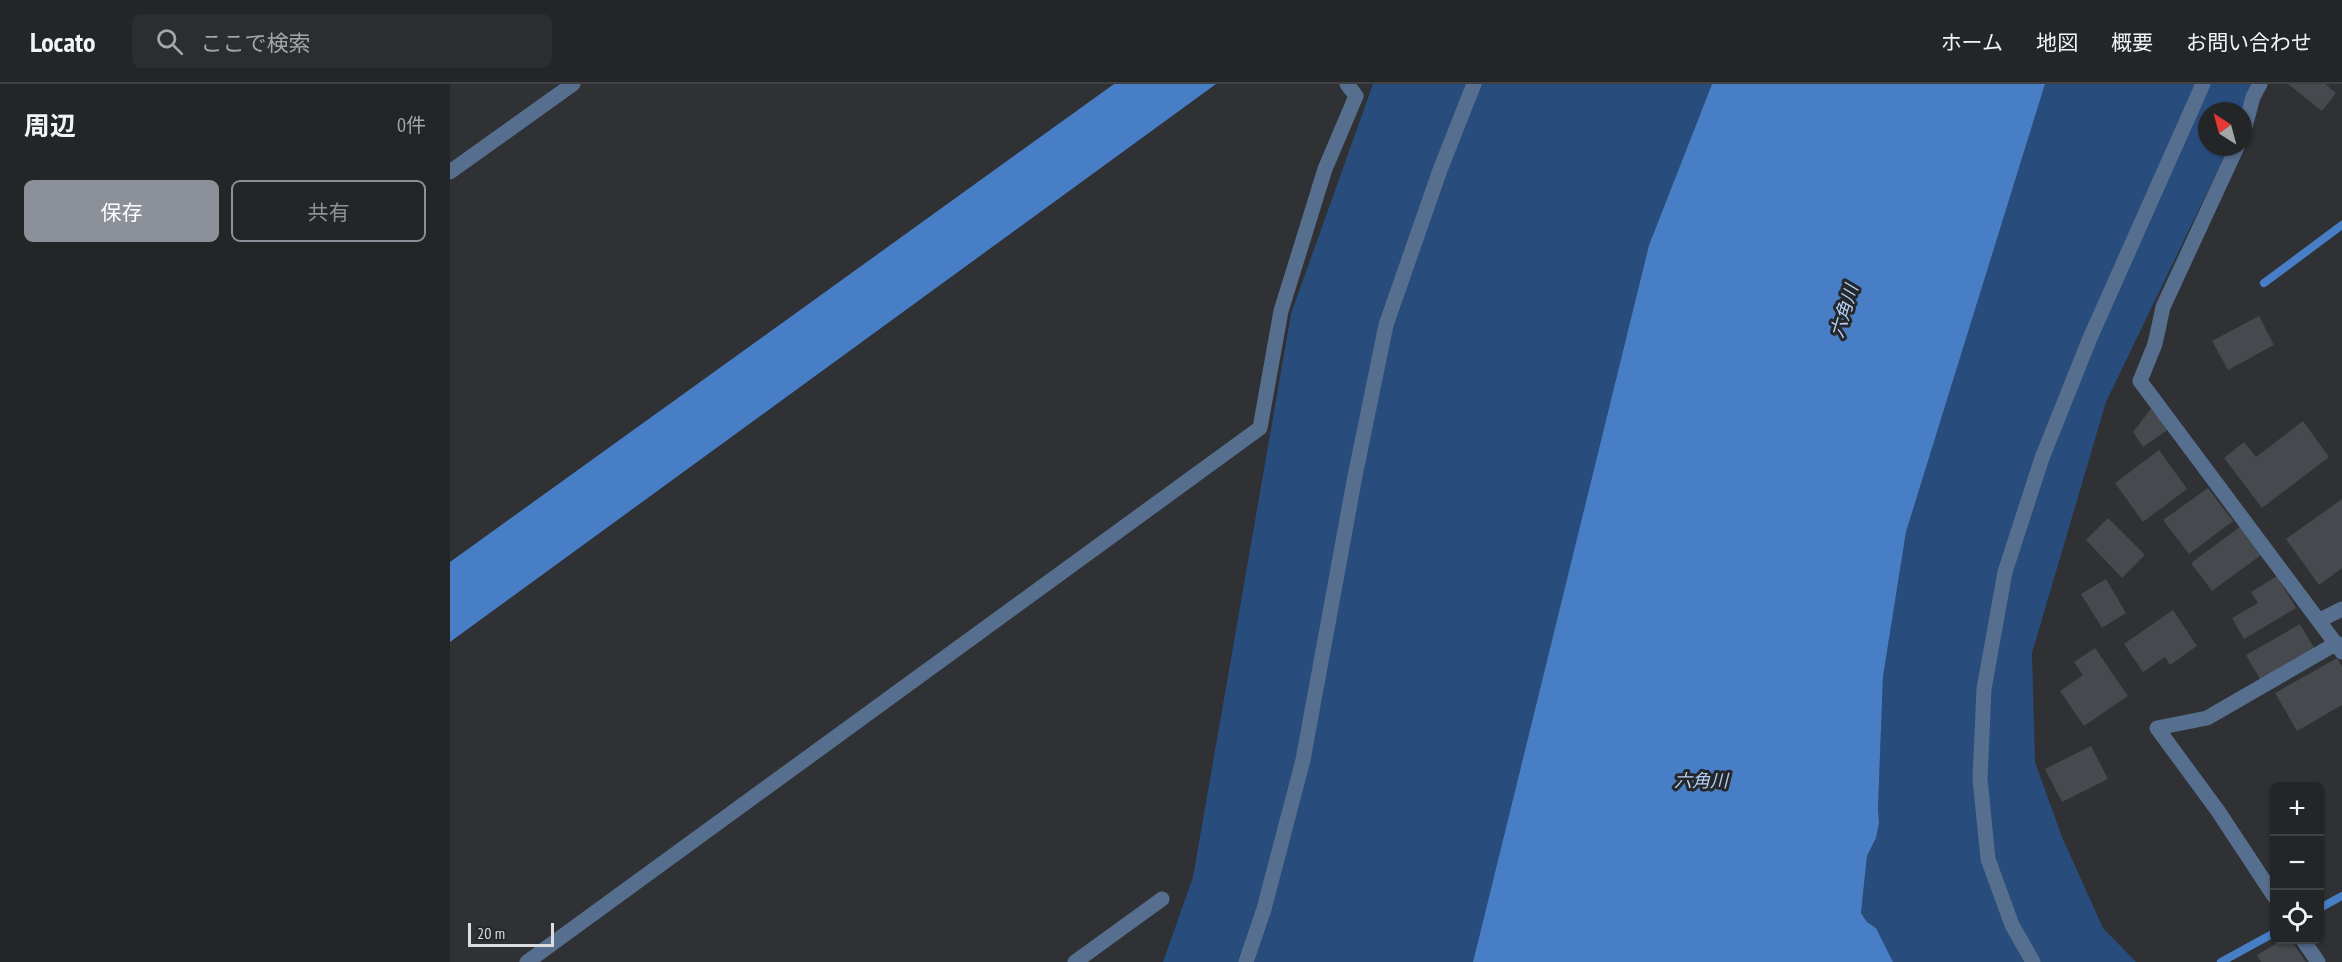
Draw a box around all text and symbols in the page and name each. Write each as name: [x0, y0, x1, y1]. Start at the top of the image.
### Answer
search box: [132, 14, 552, 68]
text: Locato: [30, 23, 96, 60]
icon: search: [153, 25, 186, 58]
text: ここで検索: [201, 29, 311, 57]
text: ホーム: [1941, 29, 2003, 56]
text: 地図: [2036, 29, 2078, 56]
text: 概要: [2111, 29, 2153, 56]
text: お問い合わせ: [2186, 29, 2312, 56]
north arrow: [2198, 102, 2252, 156]
text: 周辺: [24, 109, 76, 142]
text: 0件: [397, 112, 426, 138]
button: 保存: [24, 180, 219, 242]
button: 共有: [231, 180, 426, 242]
water label: 六角川: [1825, 280, 1863, 340]
water label: 六角川: [1674, 769, 1730, 792]
map controls: [2270, 782, 2324, 944]
button: +: [2270, 782, 2324, 836]
button: −: [2270, 836, 2324, 890]
button: locate: [2270, 890, 2324, 944]
scale bar: [468, 920, 554, 948]
text: 20 m: [477, 923, 505, 943]

